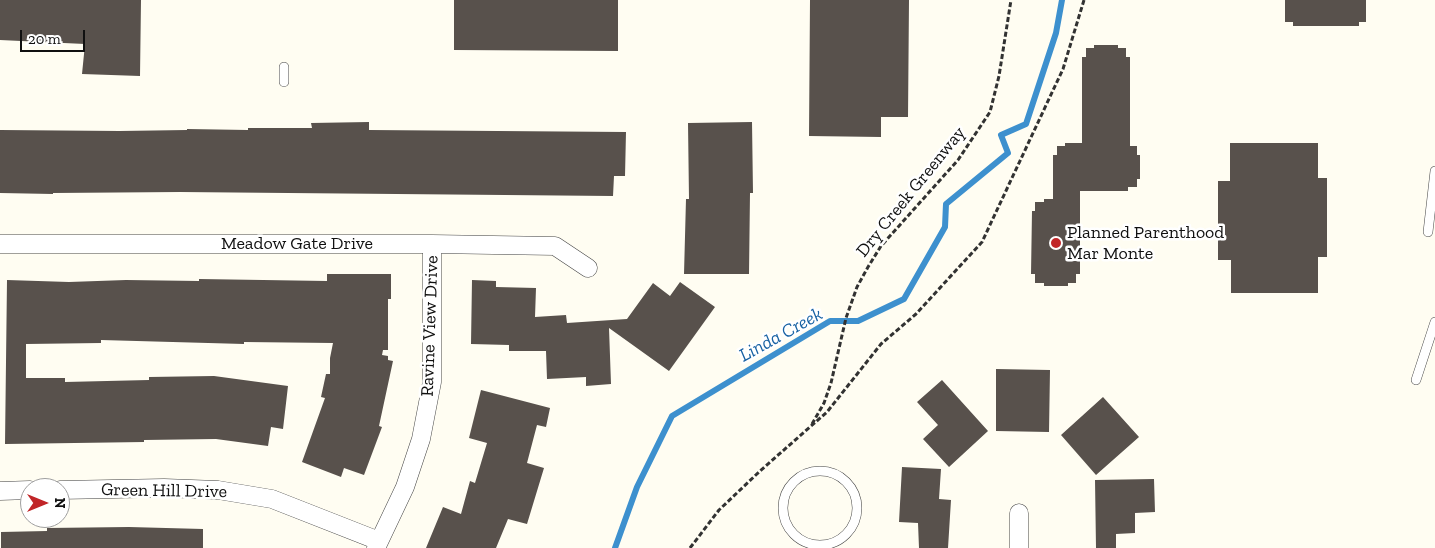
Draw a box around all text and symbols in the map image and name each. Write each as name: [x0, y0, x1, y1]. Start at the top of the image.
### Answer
scale bar: [22, 20, 88, 52]
text: 20 m: [28, 30, 61, 48]
street label: Dry Creek Greenway: [852, 123, 970, 261]
place label: Planned Parenthood Mar Monte: [1067, 222, 1224, 264]
street label: Meadow Gate Drive: [221, 233, 373, 255]
marker: Planned Parenthood Mar Monte: [1049, 236, 1063, 250]
street label: Ravine View Drive: [417, 255, 443, 397]
water label: Linda Creek: [735, 303, 827, 367]
north arrow: [20, 478, 70, 528]
street label: Green Hill Drive: [101, 479, 227, 503]
text: N: [51, 498, 68, 508]

